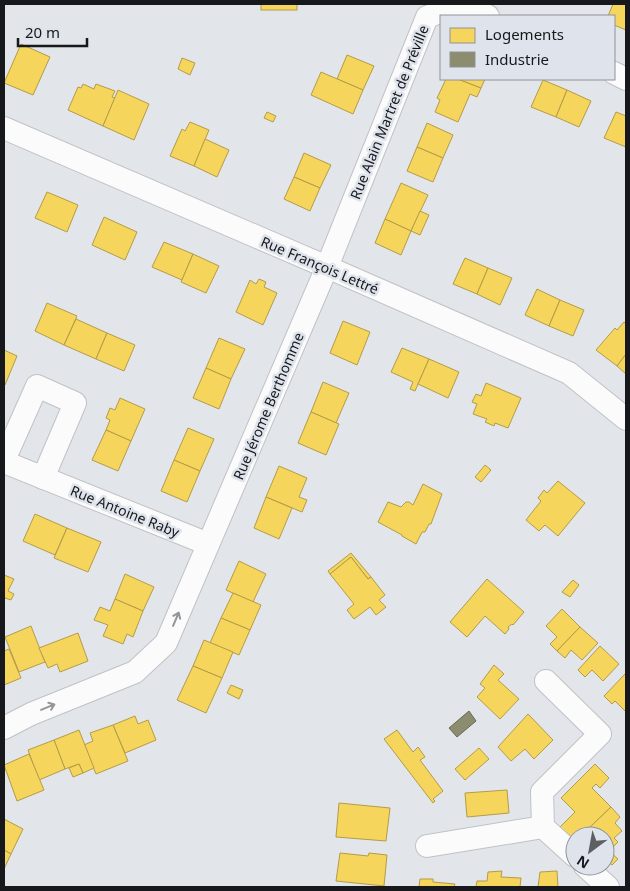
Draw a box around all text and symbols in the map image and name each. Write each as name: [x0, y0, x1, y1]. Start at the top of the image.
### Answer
scale bar: [18, 15, 86, 47]
legend: [440, 15, 615, 80]
text: 20 m: [25, 22, 60, 42]
street label: Rue Alain Martret de Préville: [345, 22, 433, 202]
text: Logements: [485, 24, 564, 44]
text: Industrie: [485, 49, 549, 69]
street label: Rue François Lettré: [258, 232, 382, 298]
street label: Rue Jérome Berthomme: [228, 329, 308, 483]
street label: Rue Antoine Raby: [68, 480, 183, 542]
one-way arrow: [172, 612, 182, 627]
one-way arrow: [40, 702, 55, 712]
north arrow: [565, 826, 615, 876]
text: N: [573, 851, 593, 874]

